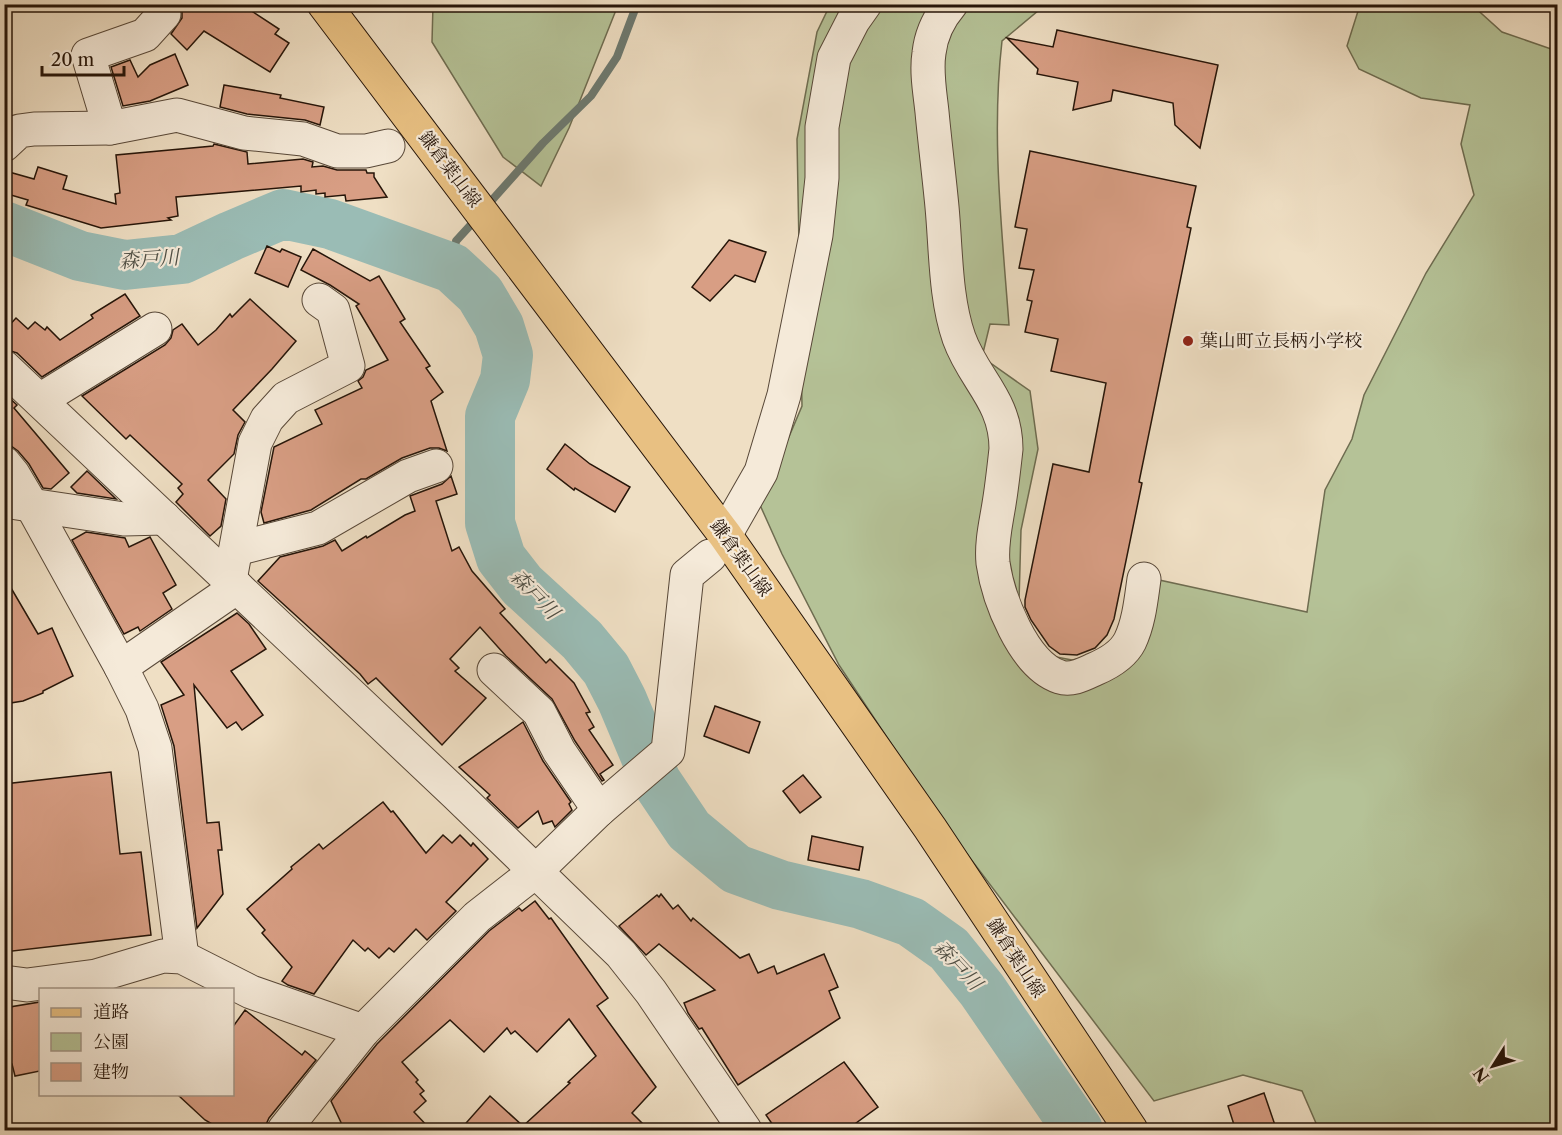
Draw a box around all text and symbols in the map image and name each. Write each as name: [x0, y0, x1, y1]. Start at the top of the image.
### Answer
scale bar: [42, 39, 124, 77]
text: 20 m: [51, 49, 95, 71]
street label: 鎌倉葉山線: [414, 126, 486, 212]
water label: 森戸川: [118, 245, 182, 273]
place label: 葉山町立長柄小学校: [1200, 330, 1362, 352]
marker: 葉山町立長柄小学校: [1181, 334, 1195, 348]
street label: 鎌倉葉山線: [706, 515, 776, 601]
water label: 森戸川: [506, 564, 566, 625]
street label: 鎌倉葉山線: [982, 914, 1050, 1002]
water label: 森戸川: [929, 935, 989, 997]
legend: [39, 988, 234, 1096]
text: 道路: [93, 1001, 129, 1023]
text: 公園: [93, 1031, 129, 1053]
north arrow: [1463, 1036, 1523, 1096]
text: 建物: [93, 1061, 129, 1083]
text: N: [1469, 1063, 1493, 1087]

